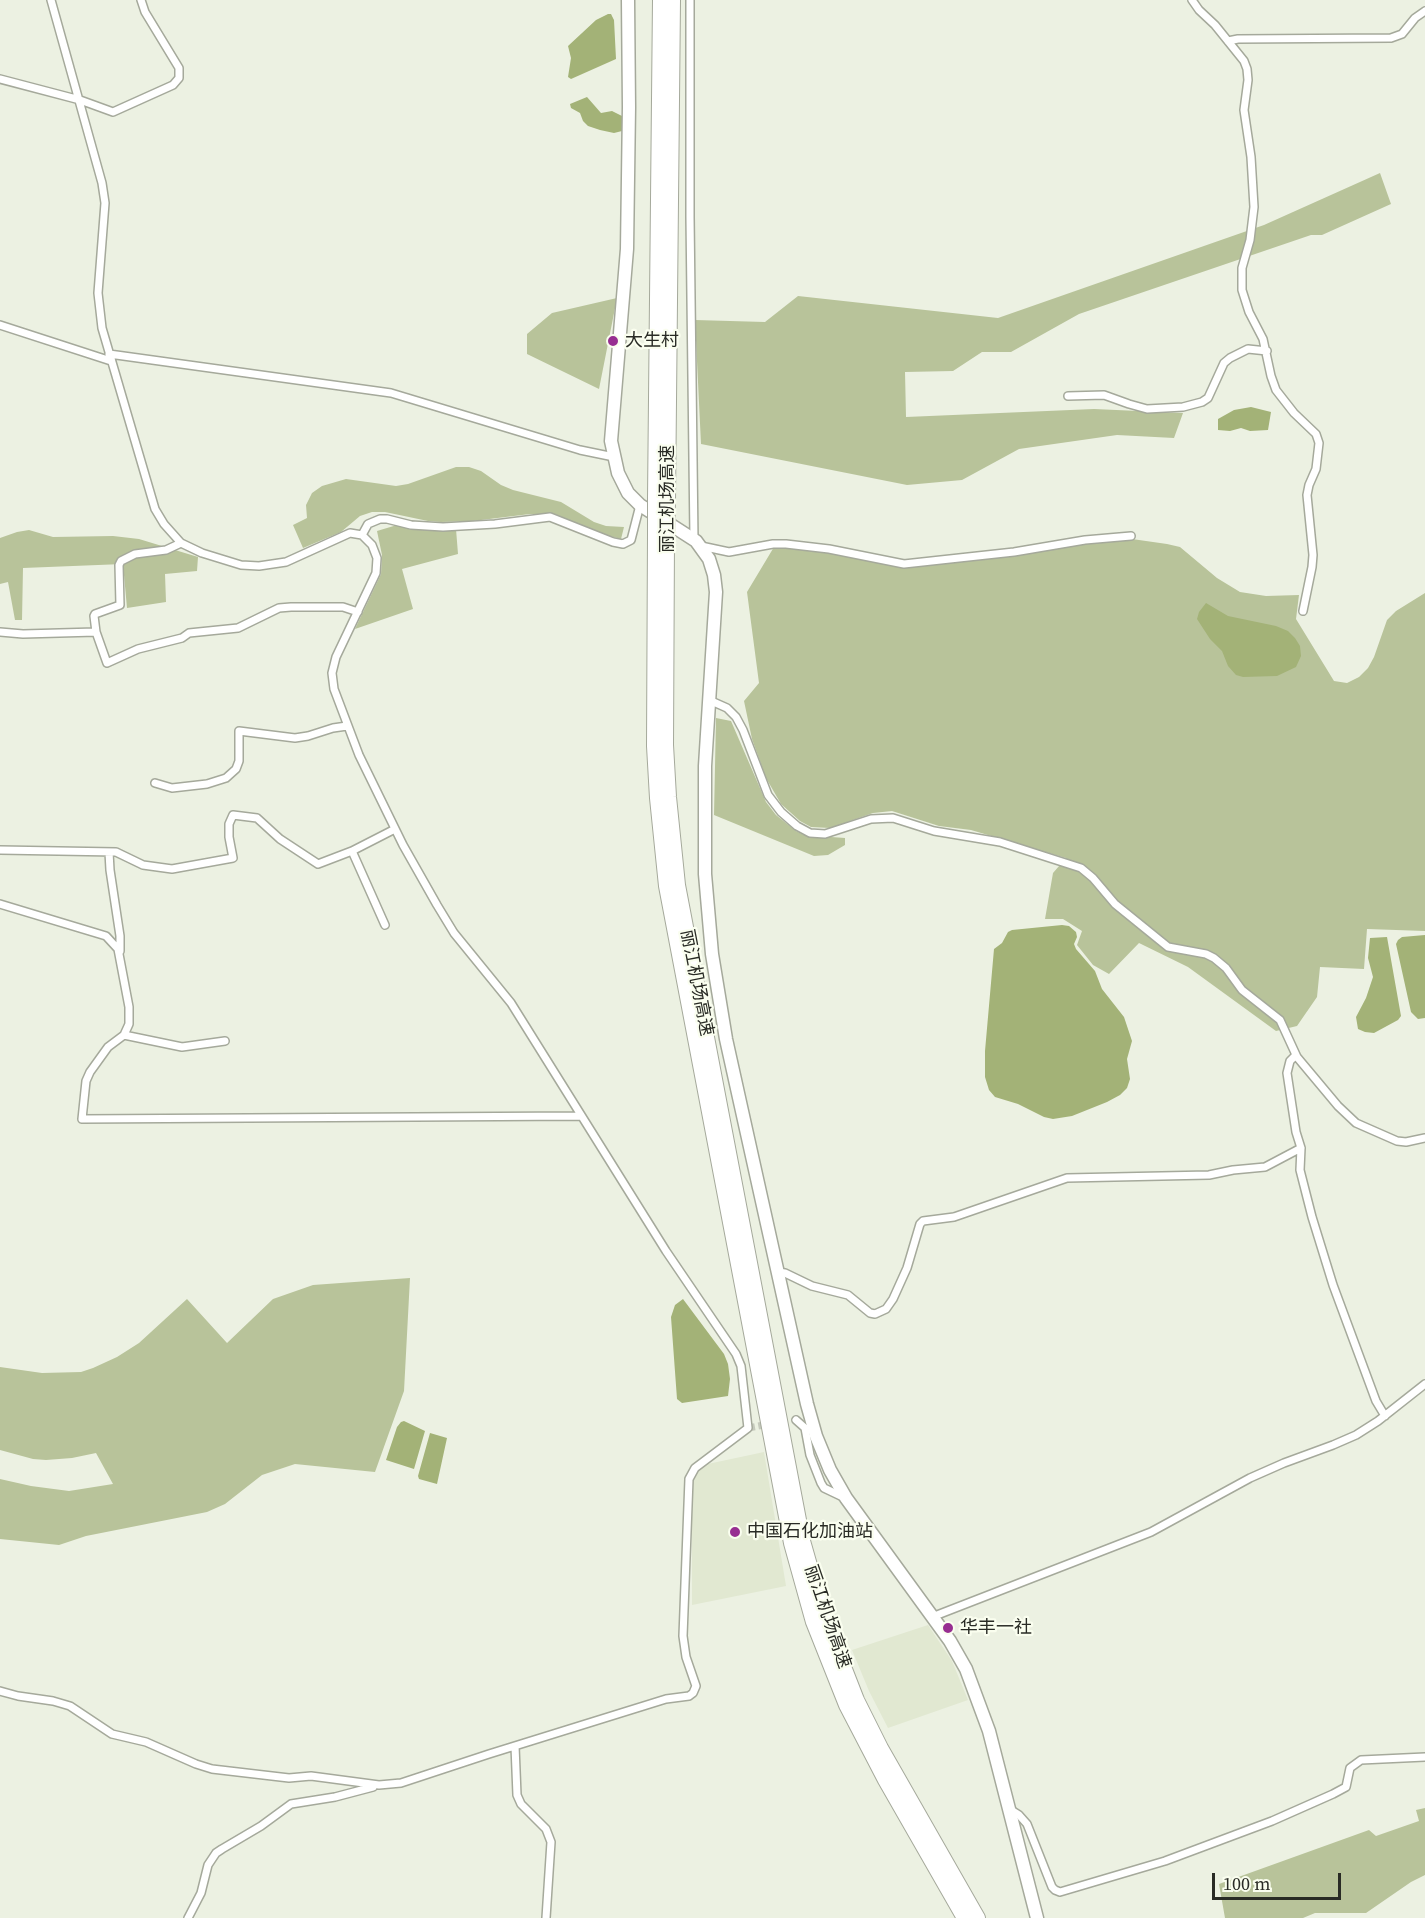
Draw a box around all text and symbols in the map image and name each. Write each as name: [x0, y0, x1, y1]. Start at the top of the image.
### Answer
place label: 大生村: [625, 330, 679, 352]
marker: 大生村: [606, 334, 620, 348]
street label: 丽江机场高速: [657, 445, 679, 553]
street label: 丽江机场高速: [675, 928, 717, 1038]
place label: 中国石化加油站: [747, 1521, 873, 1543]
marker: 中国石化加油站: [728, 1525, 742, 1539]
street label: 丽江机场高速: [799, 1562, 855, 1672]
place label: 华丰一社: [960, 1617, 1032, 1639]
marker: 华丰一社: [941, 1621, 955, 1635]
scale bar: [1215, 1861, 1344, 1899]
text: 100 m: [1223, 1871, 1270, 1896]

